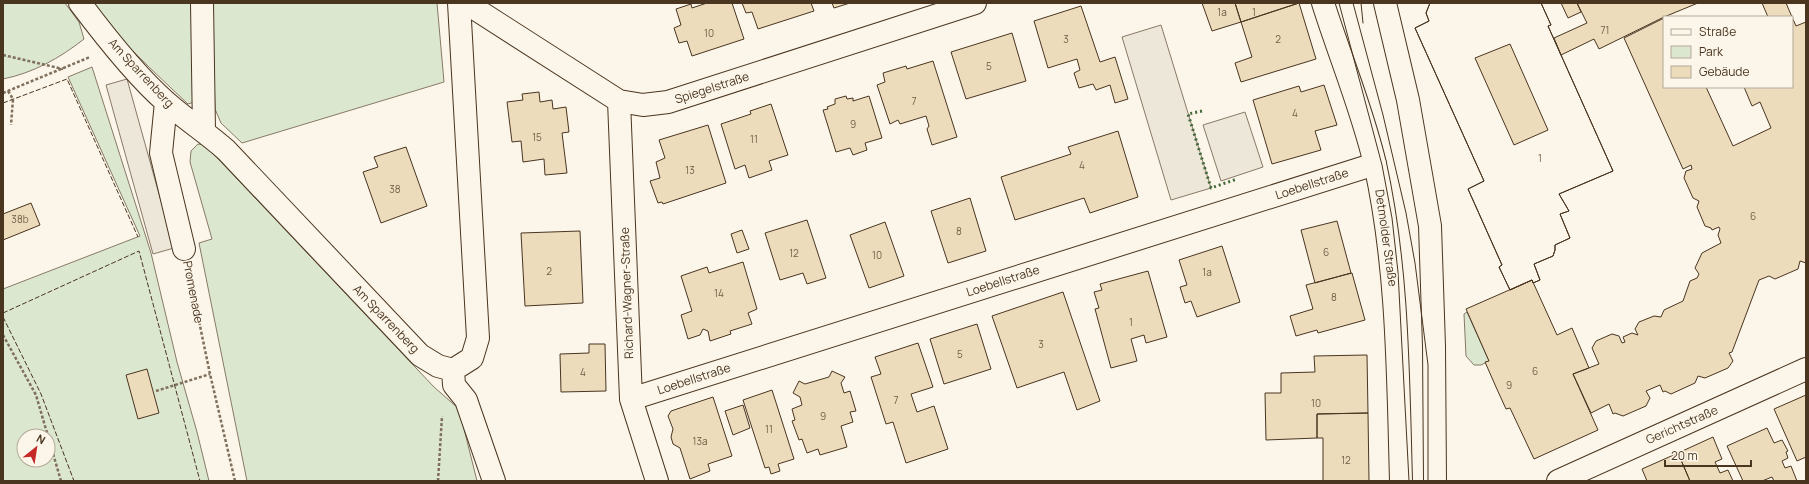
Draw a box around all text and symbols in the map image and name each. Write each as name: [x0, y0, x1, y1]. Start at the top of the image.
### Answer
house number: 1a: [1217, 5, 1227, 19]
house number: 1: [1252, 5, 1256, 19]
legend: [1663, 16, 1793, 88]
house number: 71: [1601, 23, 1609, 37]
text: Straße: [1699, 23, 1736, 40]
house number: 10: [704, 26, 714, 40]
house number: 3: [1063, 32, 1069, 46]
house number: 2: [1275, 32, 1281, 46]
street label: Am Sparrenberg: [105, 34, 178, 111]
text: Park: [1699, 43, 1724, 60]
house number: 5: [986, 59, 992, 73]
text: Gebäude: [1699, 63, 1750, 80]
street label: Spiegelstraße: [672, 67, 751, 108]
house number: 7: [911, 94, 917, 108]
house number: 4: [1292, 106, 1298, 120]
house number: 9: [850, 117, 856, 131]
house number: 15: [532, 130, 542, 144]
house number: 11: [750, 132, 758, 146]
house number: 1: [1538, 151, 1542, 165]
house number: 4: [1079, 158, 1085, 172]
house number: 13: [685, 163, 695, 177]
street label: Loebellstraße: [1273, 164, 1351, 203]
house number: 38: [389, 182, 401, 196]
street label: Detmolder Straße: [1371, 188, 1402, 288]
house number: 6: [1750, 209, 1756, 223]
house number: 38b: [11, 212, 29, 226]
house number: 8: [956, 224, 962, 238]
street label: Richard-Wagner-Straße: [616, 227, 637, 359]
house number: 6: [1323, 245, 1329, 259]
house number: 12: [789, 246, 799, 260]
house number: 10: [872, 248, 882, 262]
street label: Promenade: [179, 259, 208, 325]
street label: Loebellstraße: [964, 261, 1042, 300]
house number: 2: [546, 264, 552, 278]
house number: 1a: [1202, 265, 1212, 279]
street label: Am Sparrenberg: [349, 281, 423, 357]
house number: 14: [714, 286, 724, 300]
house number: 8: [1331, 290, 1337, 304]
house number: 1: [1129, 315, 1133, 329]
house number: 3: [1038, 337, 1044, 351]
house number: 5: [957, 347, 963, 361]
street label: Loebellstraße: [655, 359, 733, 398]
house number: 6: [1532, 364, 1538, 378]
house number: 4: [580, 365, 586, 379]
house number: 9: [1506, 378, 1512, 392]
house number: 7: [893, 393, 899, 407]
house number: 10: [1311, 396, 1321, 410]
street label: Gerichtstraße: [1643, 401, 1721, 448]
house number: 9: [820, 409, 826, 423]
house number: 11: [765, 422, 773, 436]
north arrow: [16, 428, 56, 468]
text: N: [34, 430, 49, 447]
house number: 13a: [693, 434, 708, 448]
scale bar: [1665, 442, 1751, 468]
text: 20 m: [1671, 447, 1698, 464]
house number: 12: [1341, 453, 1351, 467]

